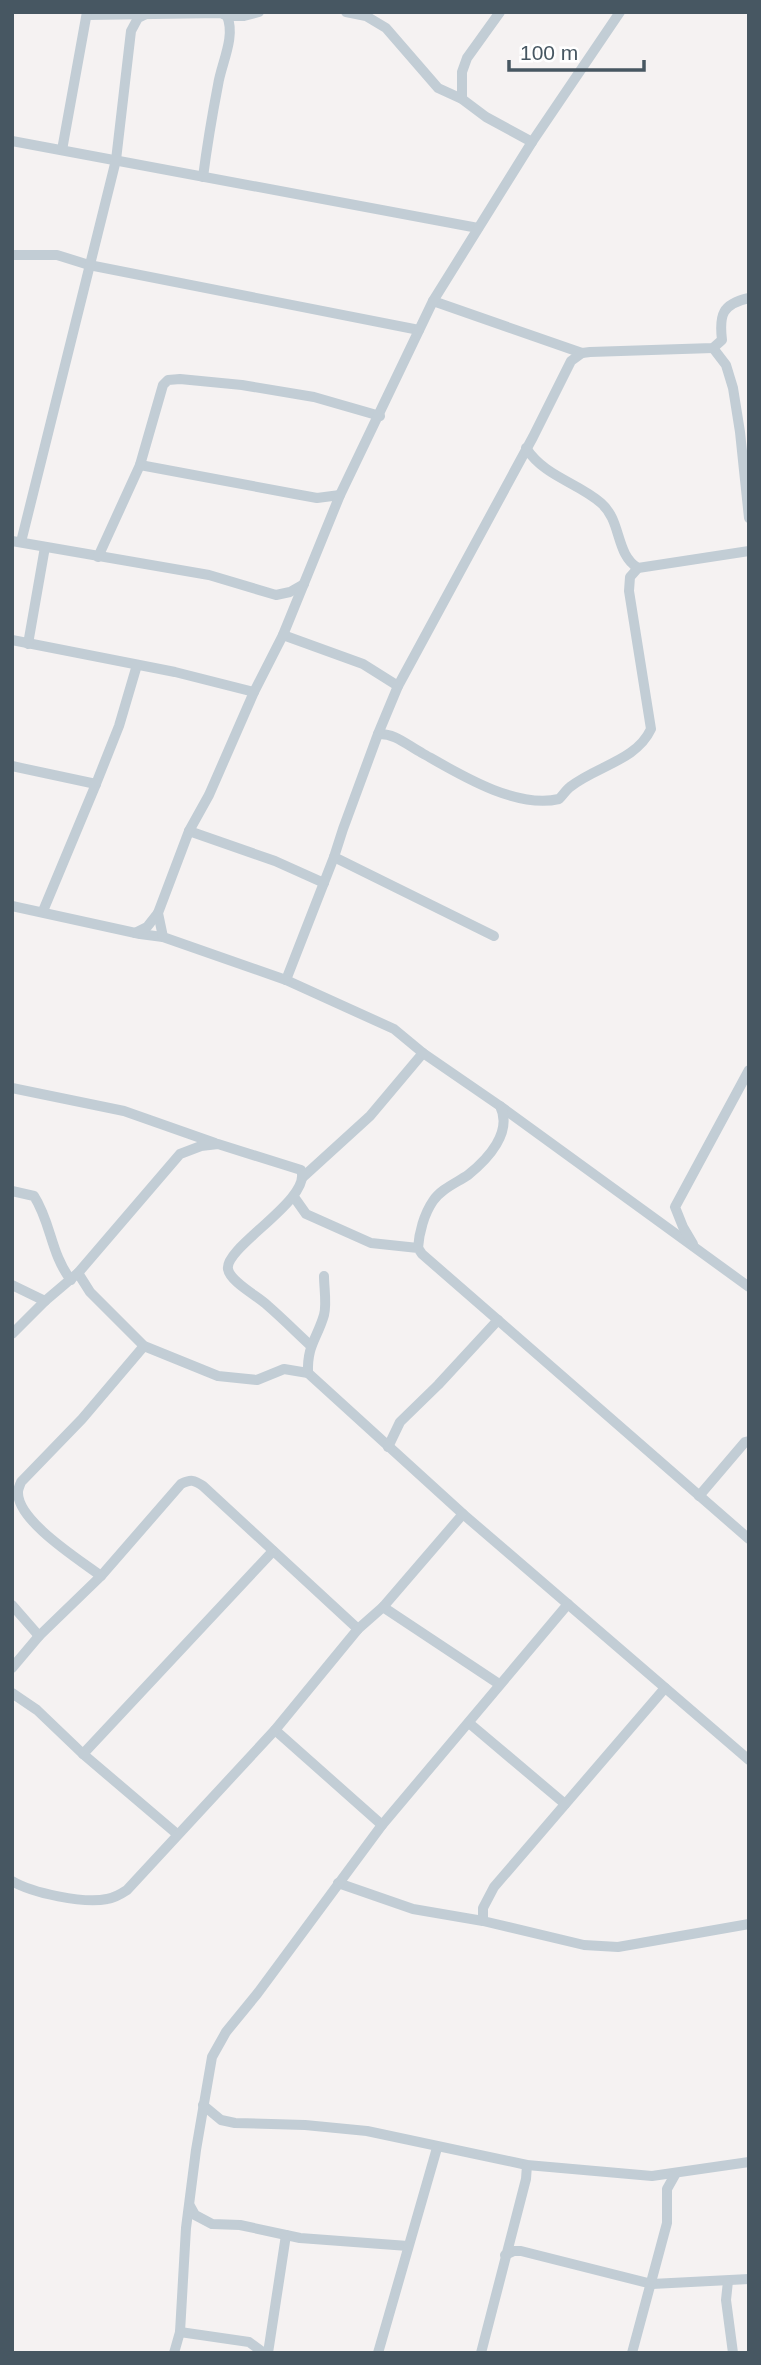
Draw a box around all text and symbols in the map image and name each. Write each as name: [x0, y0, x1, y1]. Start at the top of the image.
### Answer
scale bar: [509, 28, 644, 72]
text: 100 m: [520, 41, 578, 64]

